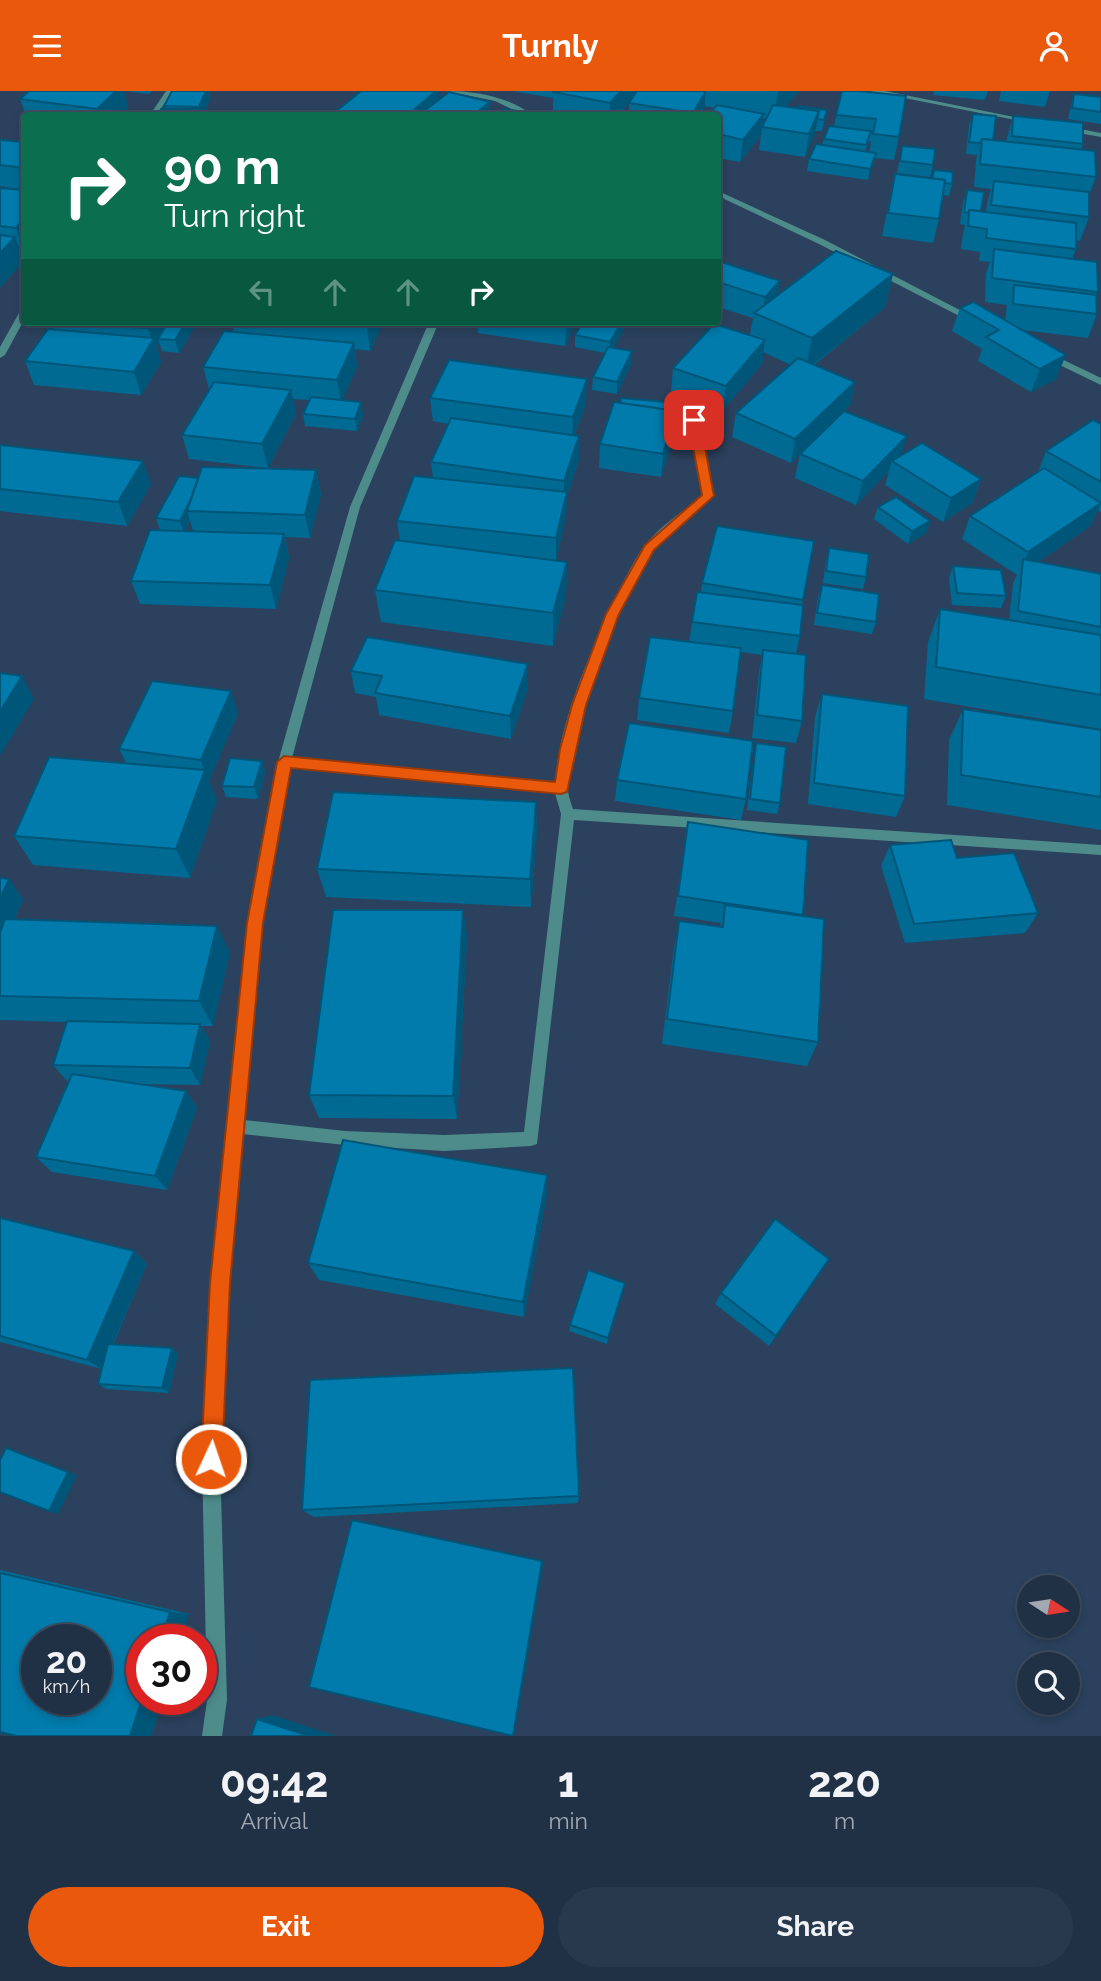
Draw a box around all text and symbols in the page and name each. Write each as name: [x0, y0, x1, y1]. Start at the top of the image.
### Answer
icon: menu: [28, 27, 66, 65]
text: Turnly: [502, 27, 599, 64]
icon: person: [1035, 27, 1073, 65]
text: 90 m: [164, 138, 280, 195]
icon: right: [49, 140, 140, 231]
text: Turn right: [164, 197, 305, 234]
icon: left: [243, 273, 281, 311]
icon: ahead: [316, 273, 354, 311]
icon: ahead: [389, 273, 427, 311]
icon: right: [462, 273, 500, 311]
pin: [664, 390, 724, 450]
icon: arrive: [675, 401, 713, 439]
position arrow: [174, 1422, 248, 1496]
north arrow: [1017, 1575, 1080, 1638]
map controls: [1017, 1575, 1080, 1715]
speed limit sign: 30: [126, 1624, 217, 1715]
text: 20: [46, 1640, 87, 1681]
button: search: [1017, 1652, 1080, 1715]
text: km/h: [43, 1676, 90, 1697]
text: 09:42: [220, 1758, 329, 1807]
text: 1: [558, 1758, 579, 1807]
text: 220: [808, 1758, 881, 1807]
text: Arrival: [240, 1807, 308, 1834]
text: min: [548, 1807, 588, 1834]
text: m: [834, 1807, 855, 1834]
button: Exit: [28, 1887, 544, 1967]
button: Share: [558, 1887, 1073, 1967]

